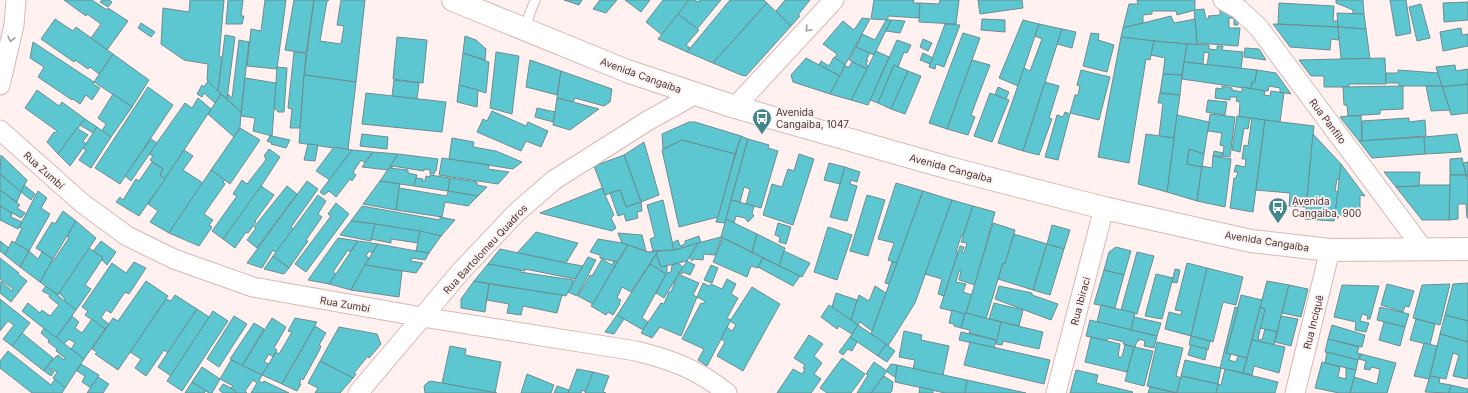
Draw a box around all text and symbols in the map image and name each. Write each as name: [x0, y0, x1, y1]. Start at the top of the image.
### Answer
one-way arrow: [805, 24, 812, 32]
one-way arrow: [7, 35, 15, 42]
street label: Avenida Cangaíba: [599, 55, 683, 95]
street label: Rua Panfilo: [1307, 96, 1349, 146]
place label: Avenida Cangaiba, 1047: [776, 106, 849, 130]
bus stop icon: Avenida Cangaiba, 1047: [751, 107, 773, 135]
street label: Rua Zumbí: [21, 149, 67, 192]
street label: Avenida Cangaíba: [908, 151, 994, 185]
place label: Avenida Cangaiba, 900: [1292, 195, 1361, 219]
bus stop icon: Avenida Cangaiba, 900: [1267, 196, 1289, 224]
street label: Rua Bartolomeu Quadros: [440, 202, 530, 296]
street label: Avenida Cangaíba: [1224, 228, 1310, 254]
street label: Rua Ibiraci: [1068, 276, 1092, 326]
street label: Rua Zumbí: [319, 294, 371, 314]
street label: Rua Inciquê: [1300, 294, 1326, 350]

